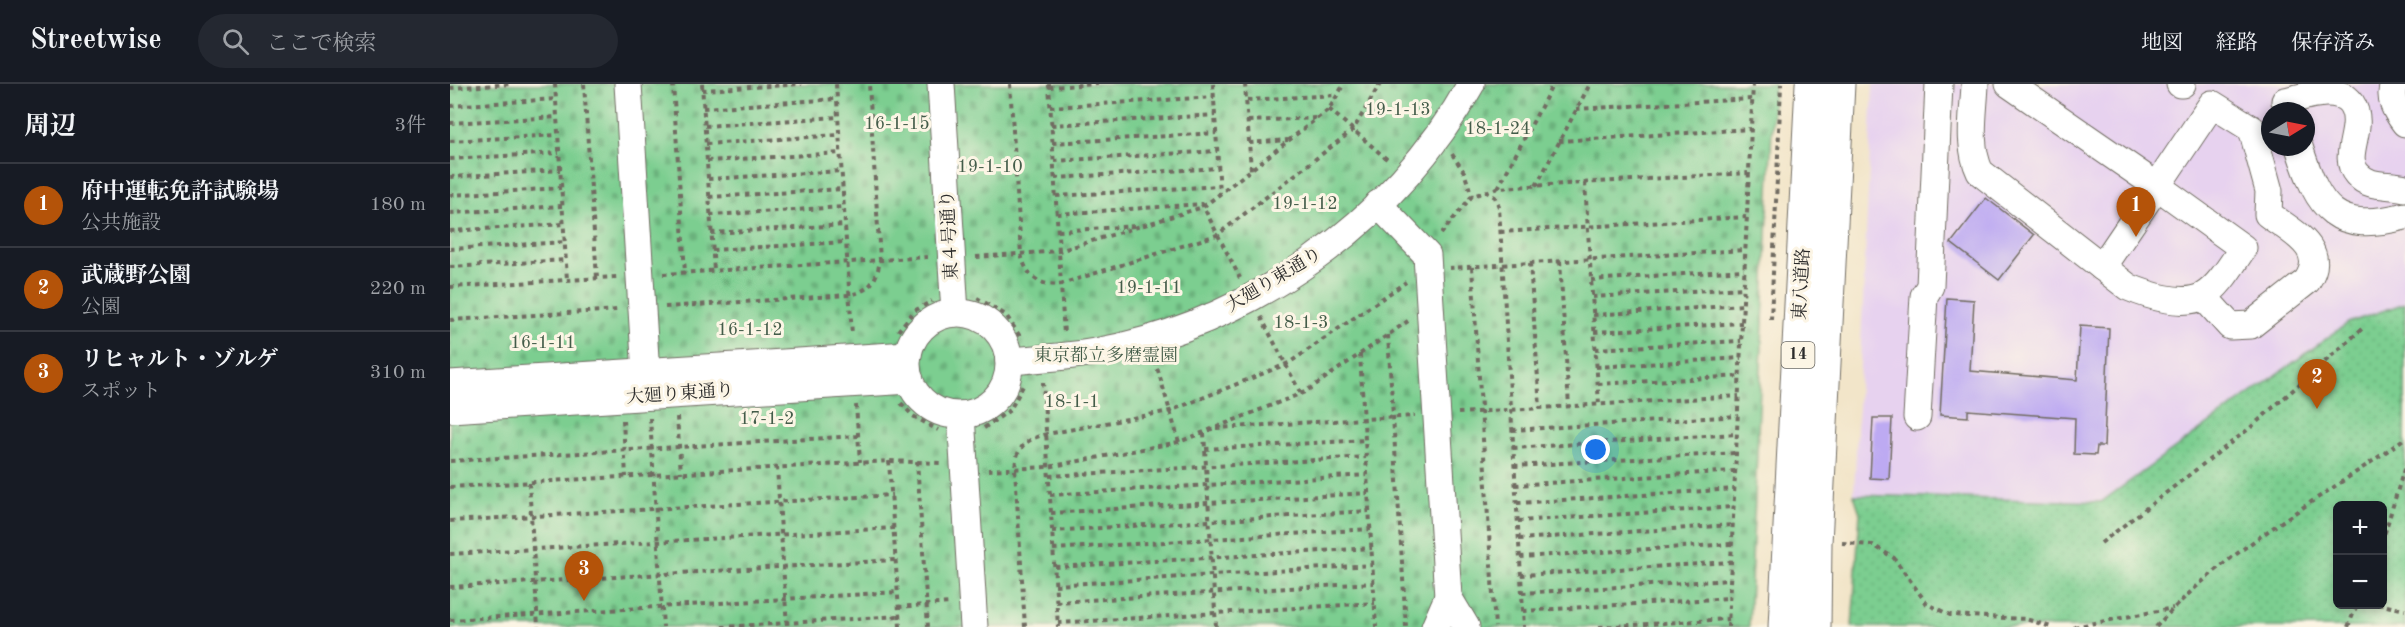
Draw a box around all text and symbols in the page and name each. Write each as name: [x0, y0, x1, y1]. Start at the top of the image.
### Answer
search box: [198, 14, 618, 68]
icon: search: [219, 25, 252, 58]
text: Streetwise: [30, 27, 162, 55]
text: ここで検索: [267, 33, 377, 55]
text: 地図: [2141, 33, 2183, 54]
text: 経路: [2216, 33, 2258, 54]
text: 保存済み: [2291, 33, 2375, 54]
park label: 19-1-13: [1365, 101, 1431, 119]
north arrow: [2261, 102, 2315, 156]
text: 周辺: [24, 114, 76, 140]
park label: 16-1-15: [864, 115, 930, 133]
text: 3件: [394, 116, 426, 136]
park label: 18-1-24: [1465, 120, 1531, 138]
park label: 19-1-10: [957, 158, 1023, 176]
text: 府中運転免許試験場: [81, 181, 279, 203]
pin: 1: [2116, 188, 2156, 237]
street label: 東４号通り: [937, 190, 961, 281]
text: 1: [38, 195, 49, 215]
text: 180 m: [370, 195, 426, 215]
park label: 19-1-12: [1272, 195, 1338, 213]
text: 公共施設: [81, 214, 161, 234]
street label: 大廻り東通り: [1222, 243, 1325, 316]
street label: 東八道路: [1789, 247, 1813, 320]
text: 武蔵野公園: [81, 265, 191, 287]
text: 2: [38, 279, 49, 299]
text: 220 m: [370, 279, 426, 299]
park label: 19-1-11: [1116, 279, 1182, 297]
text: 公園: [81, 298, 121, 318]
park label: 18-1-3: [1273, 314, 1329, 332]
park label: 16-1-12: [717, 321, 783, 339]
park label: 16-1-11: [510, 334, 576, 352]
road number: 14: [1782, 342, 1814, 368]
park label: 東京都立多磨霊園: [1034, 345, 1178, 365]
text: リヒャルト・ゾルゲ: [81, 349, 279, 371]
pin: 2: [2298, 360, 2336, 409]
text: 3: [38, 363, 49, 383]
text: 310 m: [370, 363, 426, 383]
street label: 大廻り東通り: [625, 379, 734, 407]
text: スポット: [81, 382, 161, 402]
park label: 18-1-1: [1044, 393, 1100, 411]
park label: 17-1-2: [739, 410, 795, 428]
your location: [1581, 435, 1610, 464]
map controls: [2333, 501, 2387, 609]
button: +: [2333, 501, 2387, 555]
pin: 3: [564, 552, 604, 601]
button: −: [2333, 555, 2387, 609]

